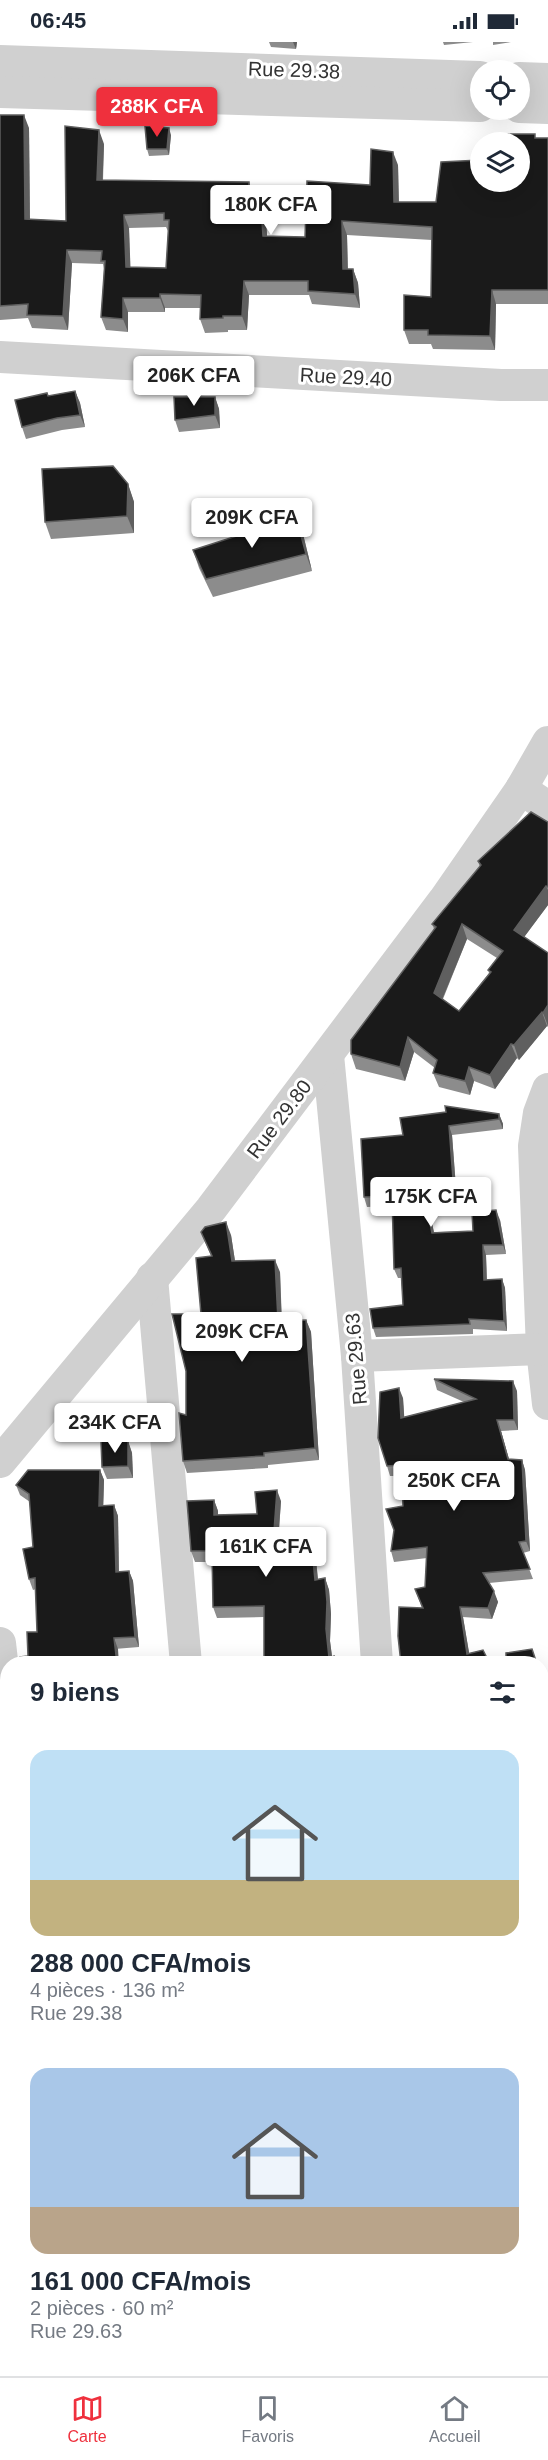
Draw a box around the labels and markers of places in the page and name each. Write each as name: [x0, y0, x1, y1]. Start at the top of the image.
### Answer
pin: 288K CFA: [95, 87, 219, 138]
pin: 180K CFA: [209, 185, 333, 236]
pin: 206K CFA: [132, 356, 256, 407]
pin: 209K CFA: [190, 498, 314, 549]
pin: 175K CFA: [369, 1177, 493, 1228]
pin: 209K CFA: [180, 1312, 304, 1363]
pin: 234K CFA: [53, 1403, 177, 1454]
pin: 250K CFA: [392, 1461, 516, 1512]
pin: 161K CFA: [204, 1527, 328, 1578]

